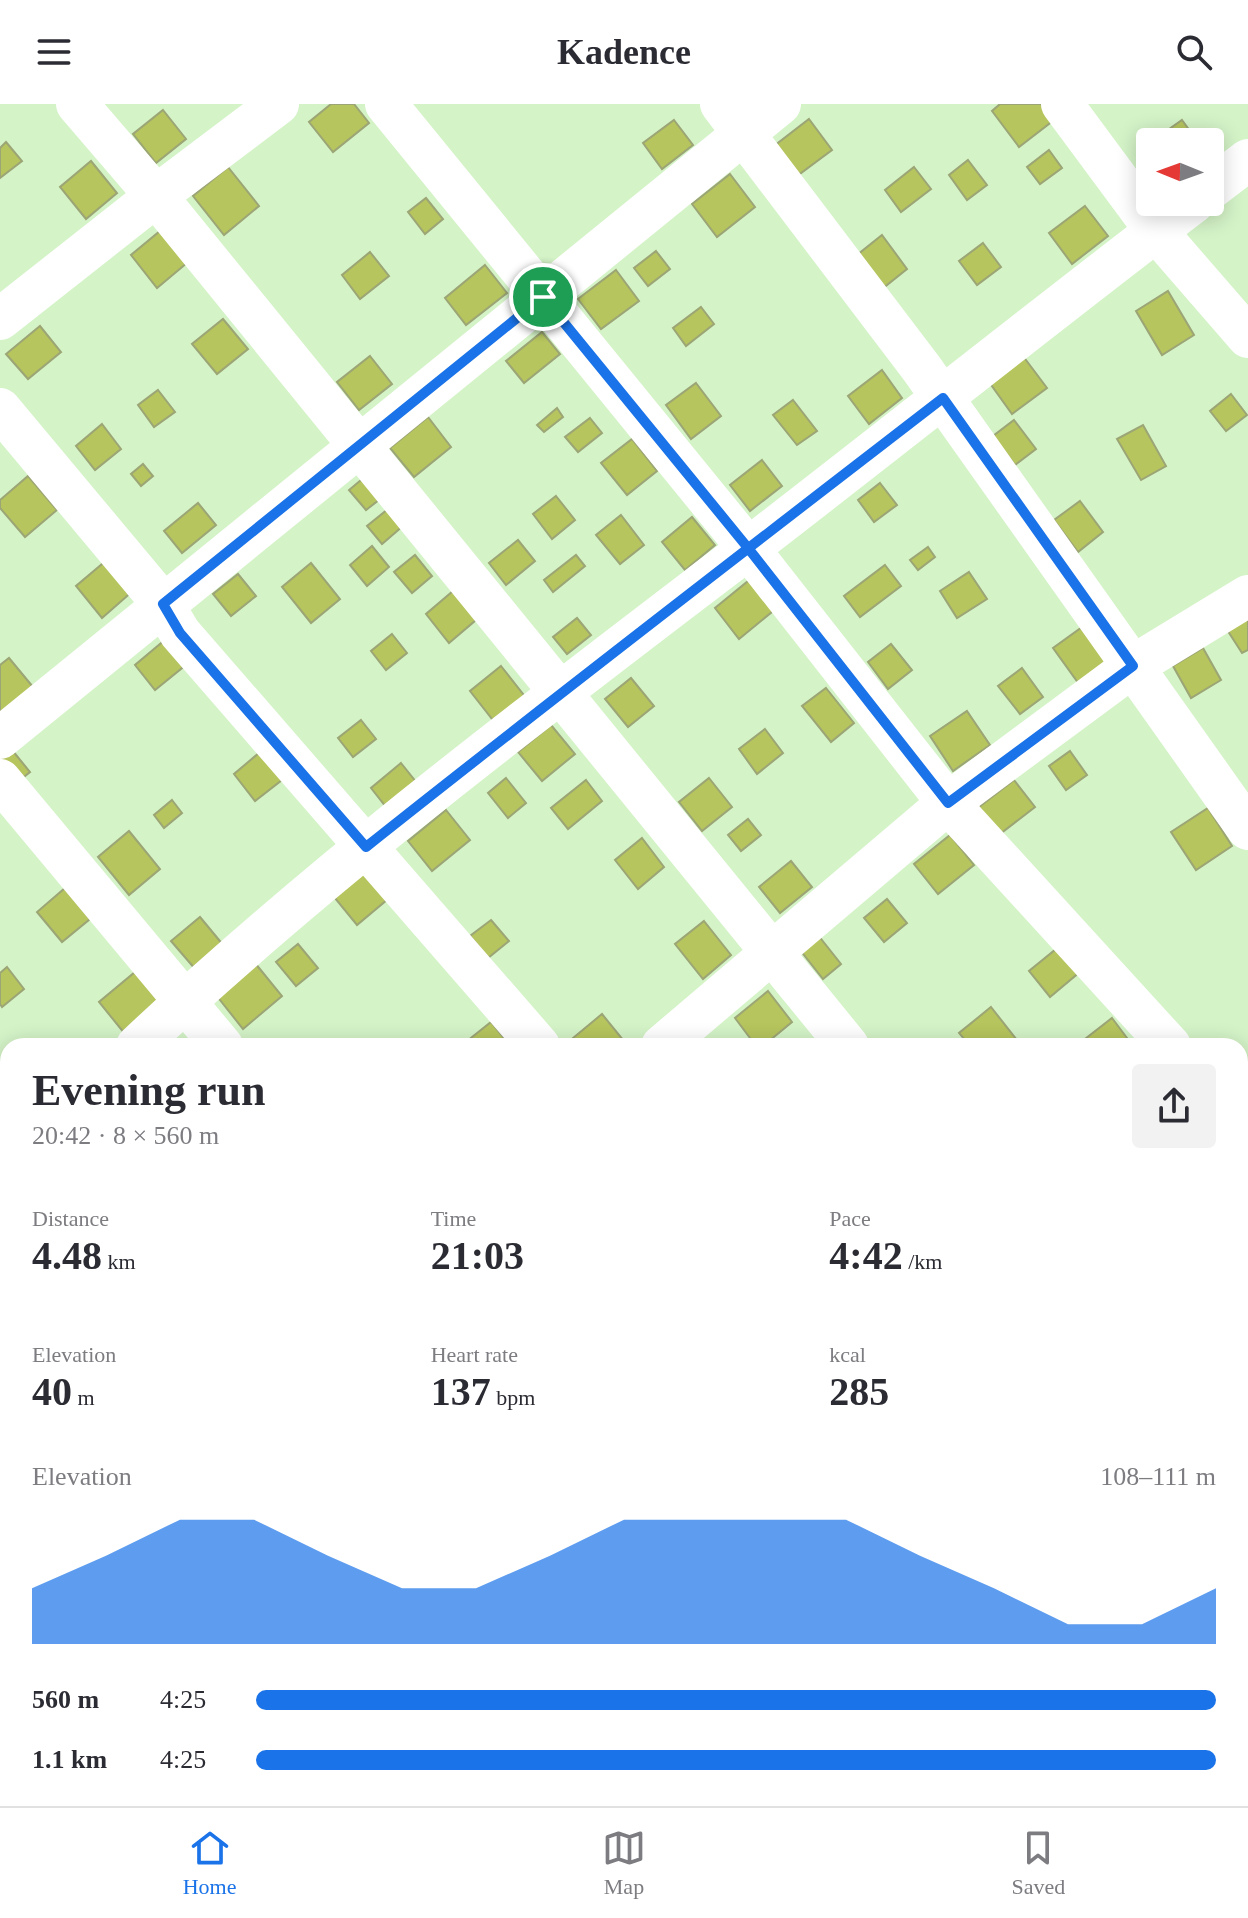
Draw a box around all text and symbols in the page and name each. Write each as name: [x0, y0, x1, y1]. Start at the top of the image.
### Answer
icon: menu: [32, 30, 76, 74]
icon: search: [1172, 30, 1216, 74]
text: Kadence: [557, 32, 691, 72]
north arrow: [1136, 128, 1224, 216]
map controls: [1136, 128, 1224, 216]
pin: [509, 263, 577, 331]
icon: arrive: [521, 275, 565, 319]
button: share: [1132, 1064, 1216, 1148]
text: Evening run: [32, 1066, 266, 1115]
text: 20:42 · 8 × 560 m: [32, 1121, 219, 1150]
text: Distance: [32, 1206, 109, 1231]
text: Time: [431, 1206, 476, 1231]
text: Pace: [829, 1206, 871, 1231]
text: 4.48: [32, 1233, 102, 1278]
text: 21:03: [431, 1233, 524, 1278]
text: 4:42: [829, 1233, 903, 1278]
text: km: [102, 1249, 136, 1274]
text: /km: [903, 1249, 942, 1274]
text: Elevation: [32, 1342, 116, 1367]
text: Heart rate: [431, 1342, 518, 1367]
text: kcal: [829, 1342, 866, 1367]
text: 40: [32, 1369, 72, 1414]
text: 137: [431, 1369, 491, 1414]
text: 285: [829, 1369, 889, 1414]
text: m: [72, 1385, 95, 1410]
text: bpm: [491, 1385, 535, 1410]
text: Elevation: [32, 1462, 132, 1491]
text: 108–111 m: [1100, 1462, 1216, 1491]
text: 560 m: [32, 1685, 99, 1714]
text: 4:25: [160, 1685, 206, 1714]
text: 1.1 km: [32, 1745, 107, 1774]
text: 4:25: [160, 1745, 206, 1774]
tab: Home: [183, 1826, 237, 1900]
tab: Map: [602, 1826, 646, 1900]
tab: Saved: [1011, 1826, 1065, 1900]

